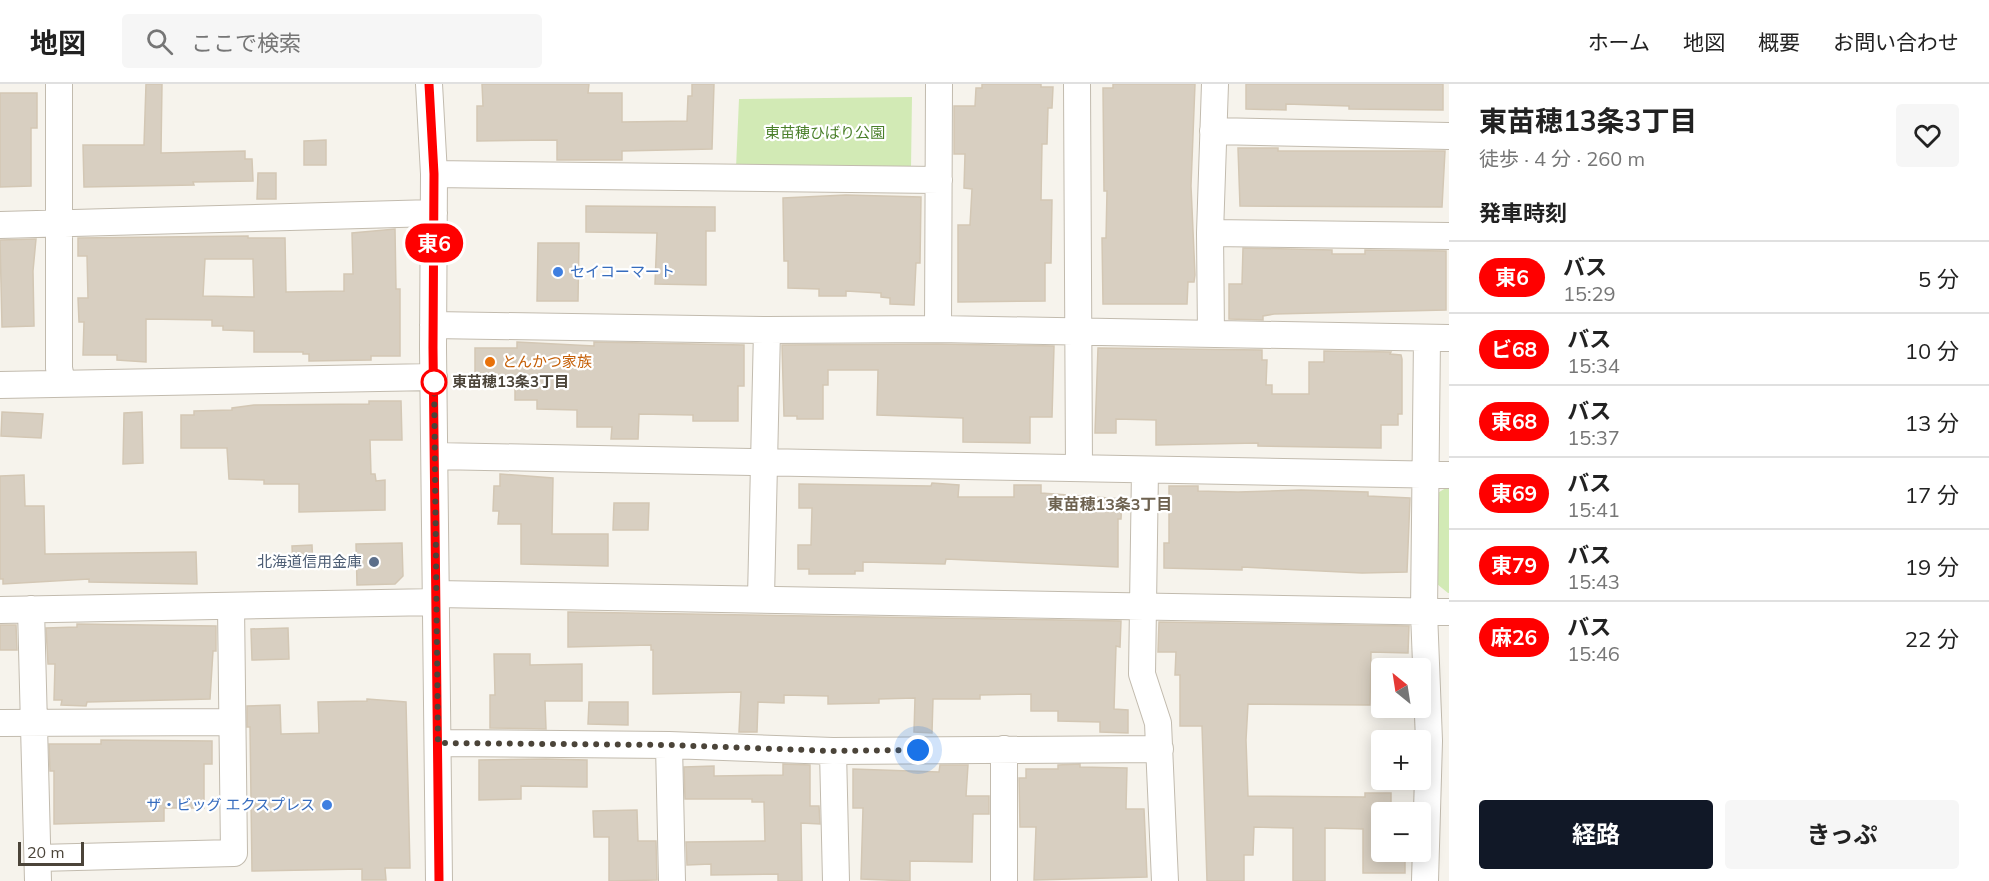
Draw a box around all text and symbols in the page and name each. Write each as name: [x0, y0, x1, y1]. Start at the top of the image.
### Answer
search box: [122, 14, 542, 68]
text: 地図: [30, 25, 86, 60]
icon: search: [143, 25, 176, 58]
text: ここで検索: [191, 29, 301, 57]
text: ホーム: [1588, 29, 1650, 55]
text: 地図: [1683, 29, 1725, 55]
text: 概要: [1758, 29, 1800, 55]
text: お問い合わせ: [1833, 29, 1959, 55]
text: 東苗穂13条3丁目: [1479, 103, 1697, 138]
button: heart: [1896, 104, 1959, 167]
park label: 東苗穂ひばり公園: [765, 123, 885, 142]
text: 徒歩 · 4 分 · 260 m: [1479, 146, 1645, 171]
text: 発車時刻: [1479, 199, 1567, 227]
line badge: 東6: [407, 224, 461, 262]
text: 東6: [417, 230, 451, 256]
text: バス: [1563, 253, 1607, 281]
place label: セイコーマート: [570, 262, 675, 281]
text: 東6: [1495, 264, 1529, 290]
marker: セイコーマート: [551, 265, 565, 279]
text: 5 分: [1918, 265, 1959, 293]
text: 15:29: [1563, 281, 1616, 306]
text: バス: [1567, 325, 1611, 353]
text: ビ68: [1491, 336, 1537, 362]
text: 10 分: [1905, 337, 1959, 365]
place label: とんかつ家族: [502, 352, 592, 371]
text: 15:34: [1567, 353, 1620, 378]
marker: とんかつ家族: [483, 355, 497, 369]
marker: 東苗穂13条3丁目: [421, 369, 447, 395]
place label: 東苗穂13条3丁目: [452, 372, 569, 391]
text: バス: [1567, 397, 1611, 425]
text: 東68: [1491, 408, 1537, 434]
text: 13 分: [1905, 409, 1959, 437]
text: 15:37: [1567, 425, 1620, 450]
text: バス: [1567, 469, 1611, 497]
text: 東69: [1491, 480, 1537, 506]
text: 17 分: [1905, 481, 1959, 509]
district label: 東苗穂13条3丁目: [1048, 494, 1172, 514]
text: 15:41: [1567, 497, 1620, 522]
text: バス: [1567, 541, 1611, 569]
place label: 北海道信用金庫: [257, 552, 362, 571]
text: 東79: [1491, 552, 1537, 578]
text: 19 分: [1905, 553, 1959, 581]
marker: 北海道信用金庫: [367, 555, 381, 569]
text: 15:43: [1567, 569, 1620, 594]
text: バス: [1567, 613, 1611, 641]
text: 麻26: [1491, 624, 1537, 650]
text: 22 分: [1905, 625, 1959, 653]
text: 15:46: [1567, 641, 1620, 666]
north arrow: [1371, 658, 1431, 718]
map controls: [1371, 658, 1431, 862]
button: +: [1371, 730, 1431, 790]
your location: [903, 735, 933, 765]
place label: ザ・ビッグ エクスプレス: [147, 795, 315, 814]
marker: ザ・ビッグ エクスプレス: [320, 798, 334, 812]
button: 経路: [1479, 800, 1713, 869]
button: きっぷ: [1725, 800, 1959, 869]
button: −: [1371, 802, 1431, 862]
scale bar: [18, 839, 84, 866]
text: 20 m: [27, 842, 64, 862]

